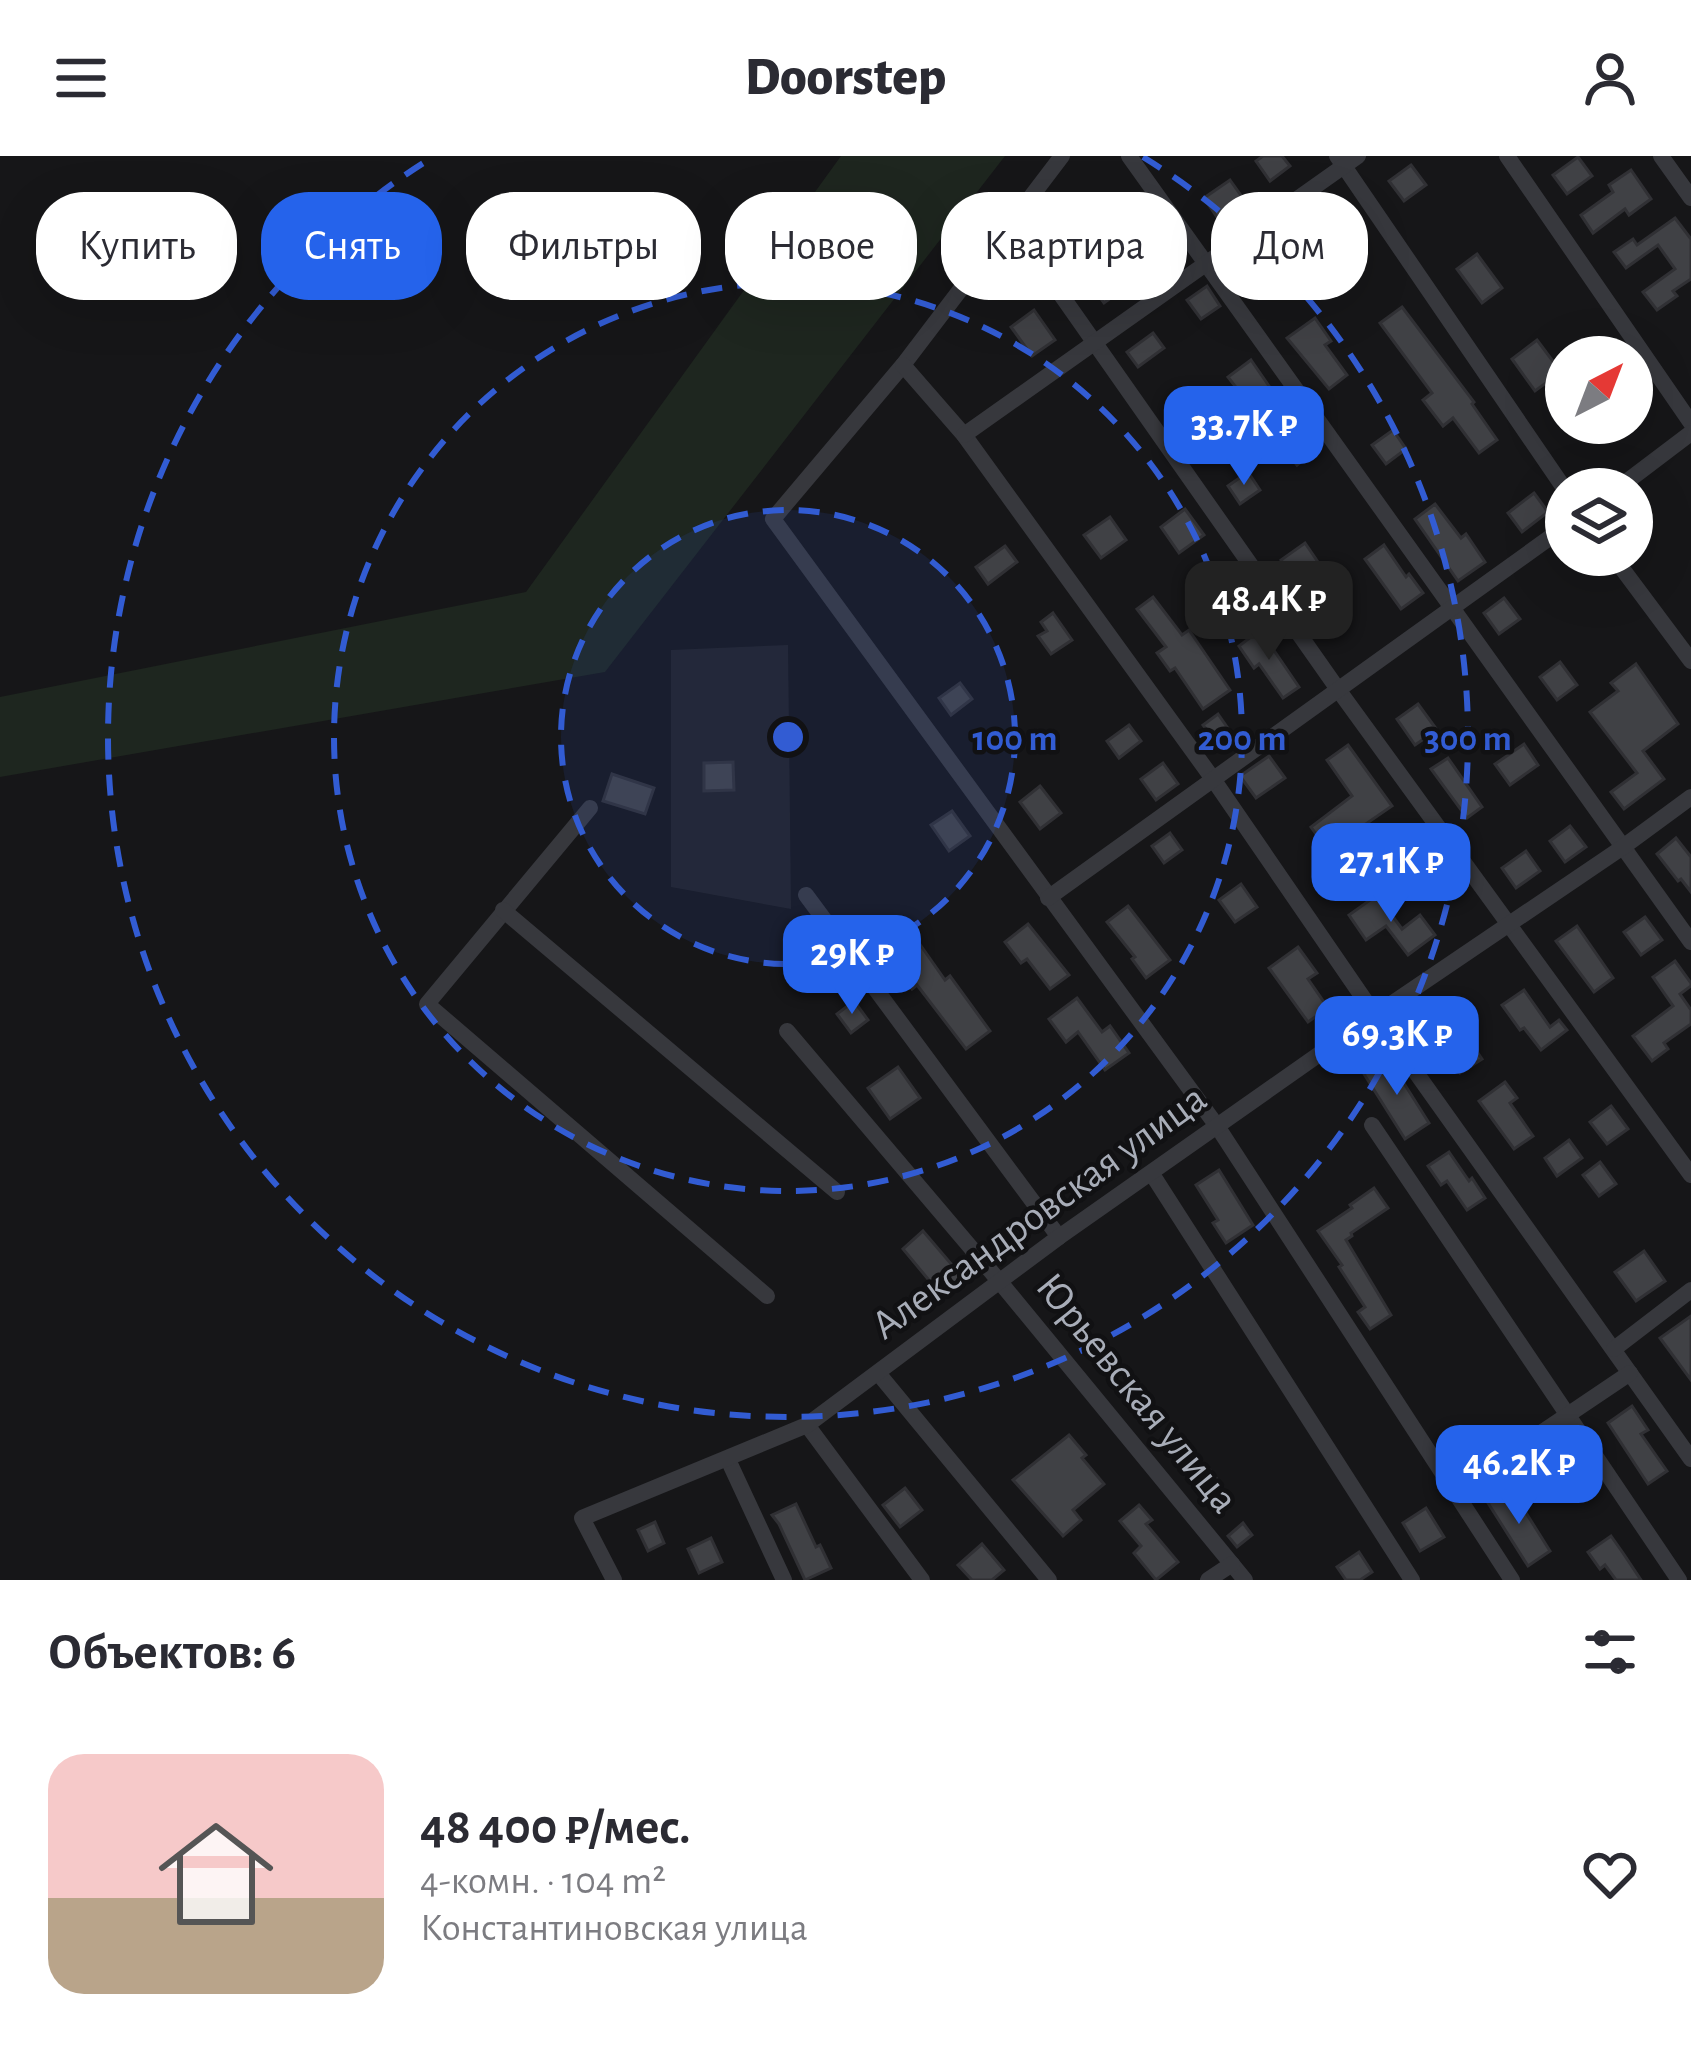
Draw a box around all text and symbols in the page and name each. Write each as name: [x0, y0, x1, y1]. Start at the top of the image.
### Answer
icon: menu: [48, 45, 114, 111]
icon: person: [1577, 45, 1643, 111]
text: Doorstep: [745, 51, 946, 105]
chip: Купить: [36, 192, 237, 300]
chip: Снять: [261, 192, 442, 300]
chip: Фильтры: [466, 192, 701, 300]
chip: Новое: [725, 192, 917, 300]
chip: Квартира: [941, 192, 1187, 300]
chip: Дом: [1211, 192, 1368, 300]
north arrow: [1545, 336, 1653, 444]
map controls: [1545, 336, 1653, 576]
pin: 33.7K ₽: [1133, 386, 1355, 488]
text: 33.7K ₽: [1191, 405, 1297, 444]
button: layers: [1545, 468, 1653, 576]
pin: 48.4K ₽: [1158, 561, 1380, 663]
text: 48.4K ₽: [1212, 580, 1326, 619]
centre of rings: [767, 716, 809, 758]
text: 100 m: [973, 721, 1057, 757]
text: 200 m: [1198, 721, 1286, 757]
text: 300 m: [1424, 721, 1512, 757]
pin: 27.1K ₽: [1280, 823, 1502, 925]
text: 27.1K ₽: [1338, 842, 1444, 881]
pin: 29K ₽: [768, 915, 936, 1017]
text: 29K ₽: [810, 934, 894, 973]
pin: 69.3K ₽: [1286, 996, 1508, 1098]
text: 69.3K ₽: [1342, 1015, 1452, 1054]
street label: Александровская улица: [864, 1077, 1214, 1347]
street label: Юрьевская улица: [1028, 1265, 1246, 1521]
pin: 46.2K ₽: [1408, 1425, 1630, 1527]
text: 46.2K ₽: [1463, 1444, 1575, 1483]
icon: filters: [1577, 1619, 1643, 1685]
text: Объектов: 6: [48, 1627, 296, 1678]
icon: home: [144, 1802, 288, 1946]
text: 48 400 ₽/мес.: [420, 1802, 691, 1853]
icon: heart: [1577, 1841, 1643, 1907]
text: 4-комн. · 104 m²: [420, 1862, 666, 1901]
text: Константиновская улица: [420, 1909, 808, 1948]

